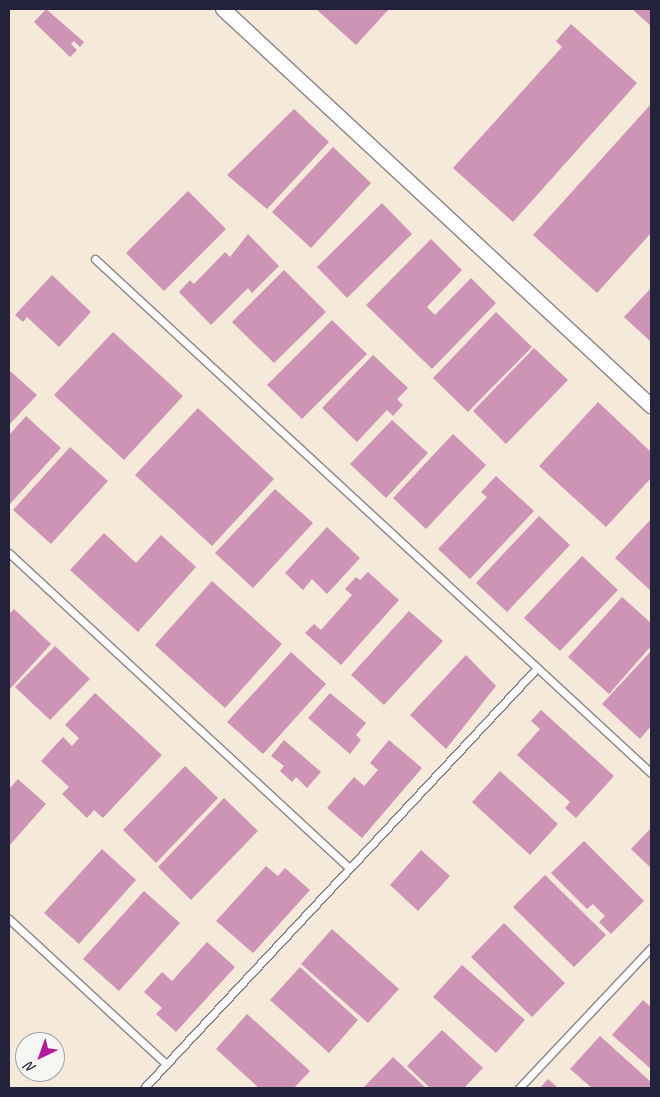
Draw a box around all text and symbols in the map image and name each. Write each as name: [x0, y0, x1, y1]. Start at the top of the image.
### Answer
north arrow: [15, 1032, 65, 1082]
text: N: [21, 1059, 39, 1077]

